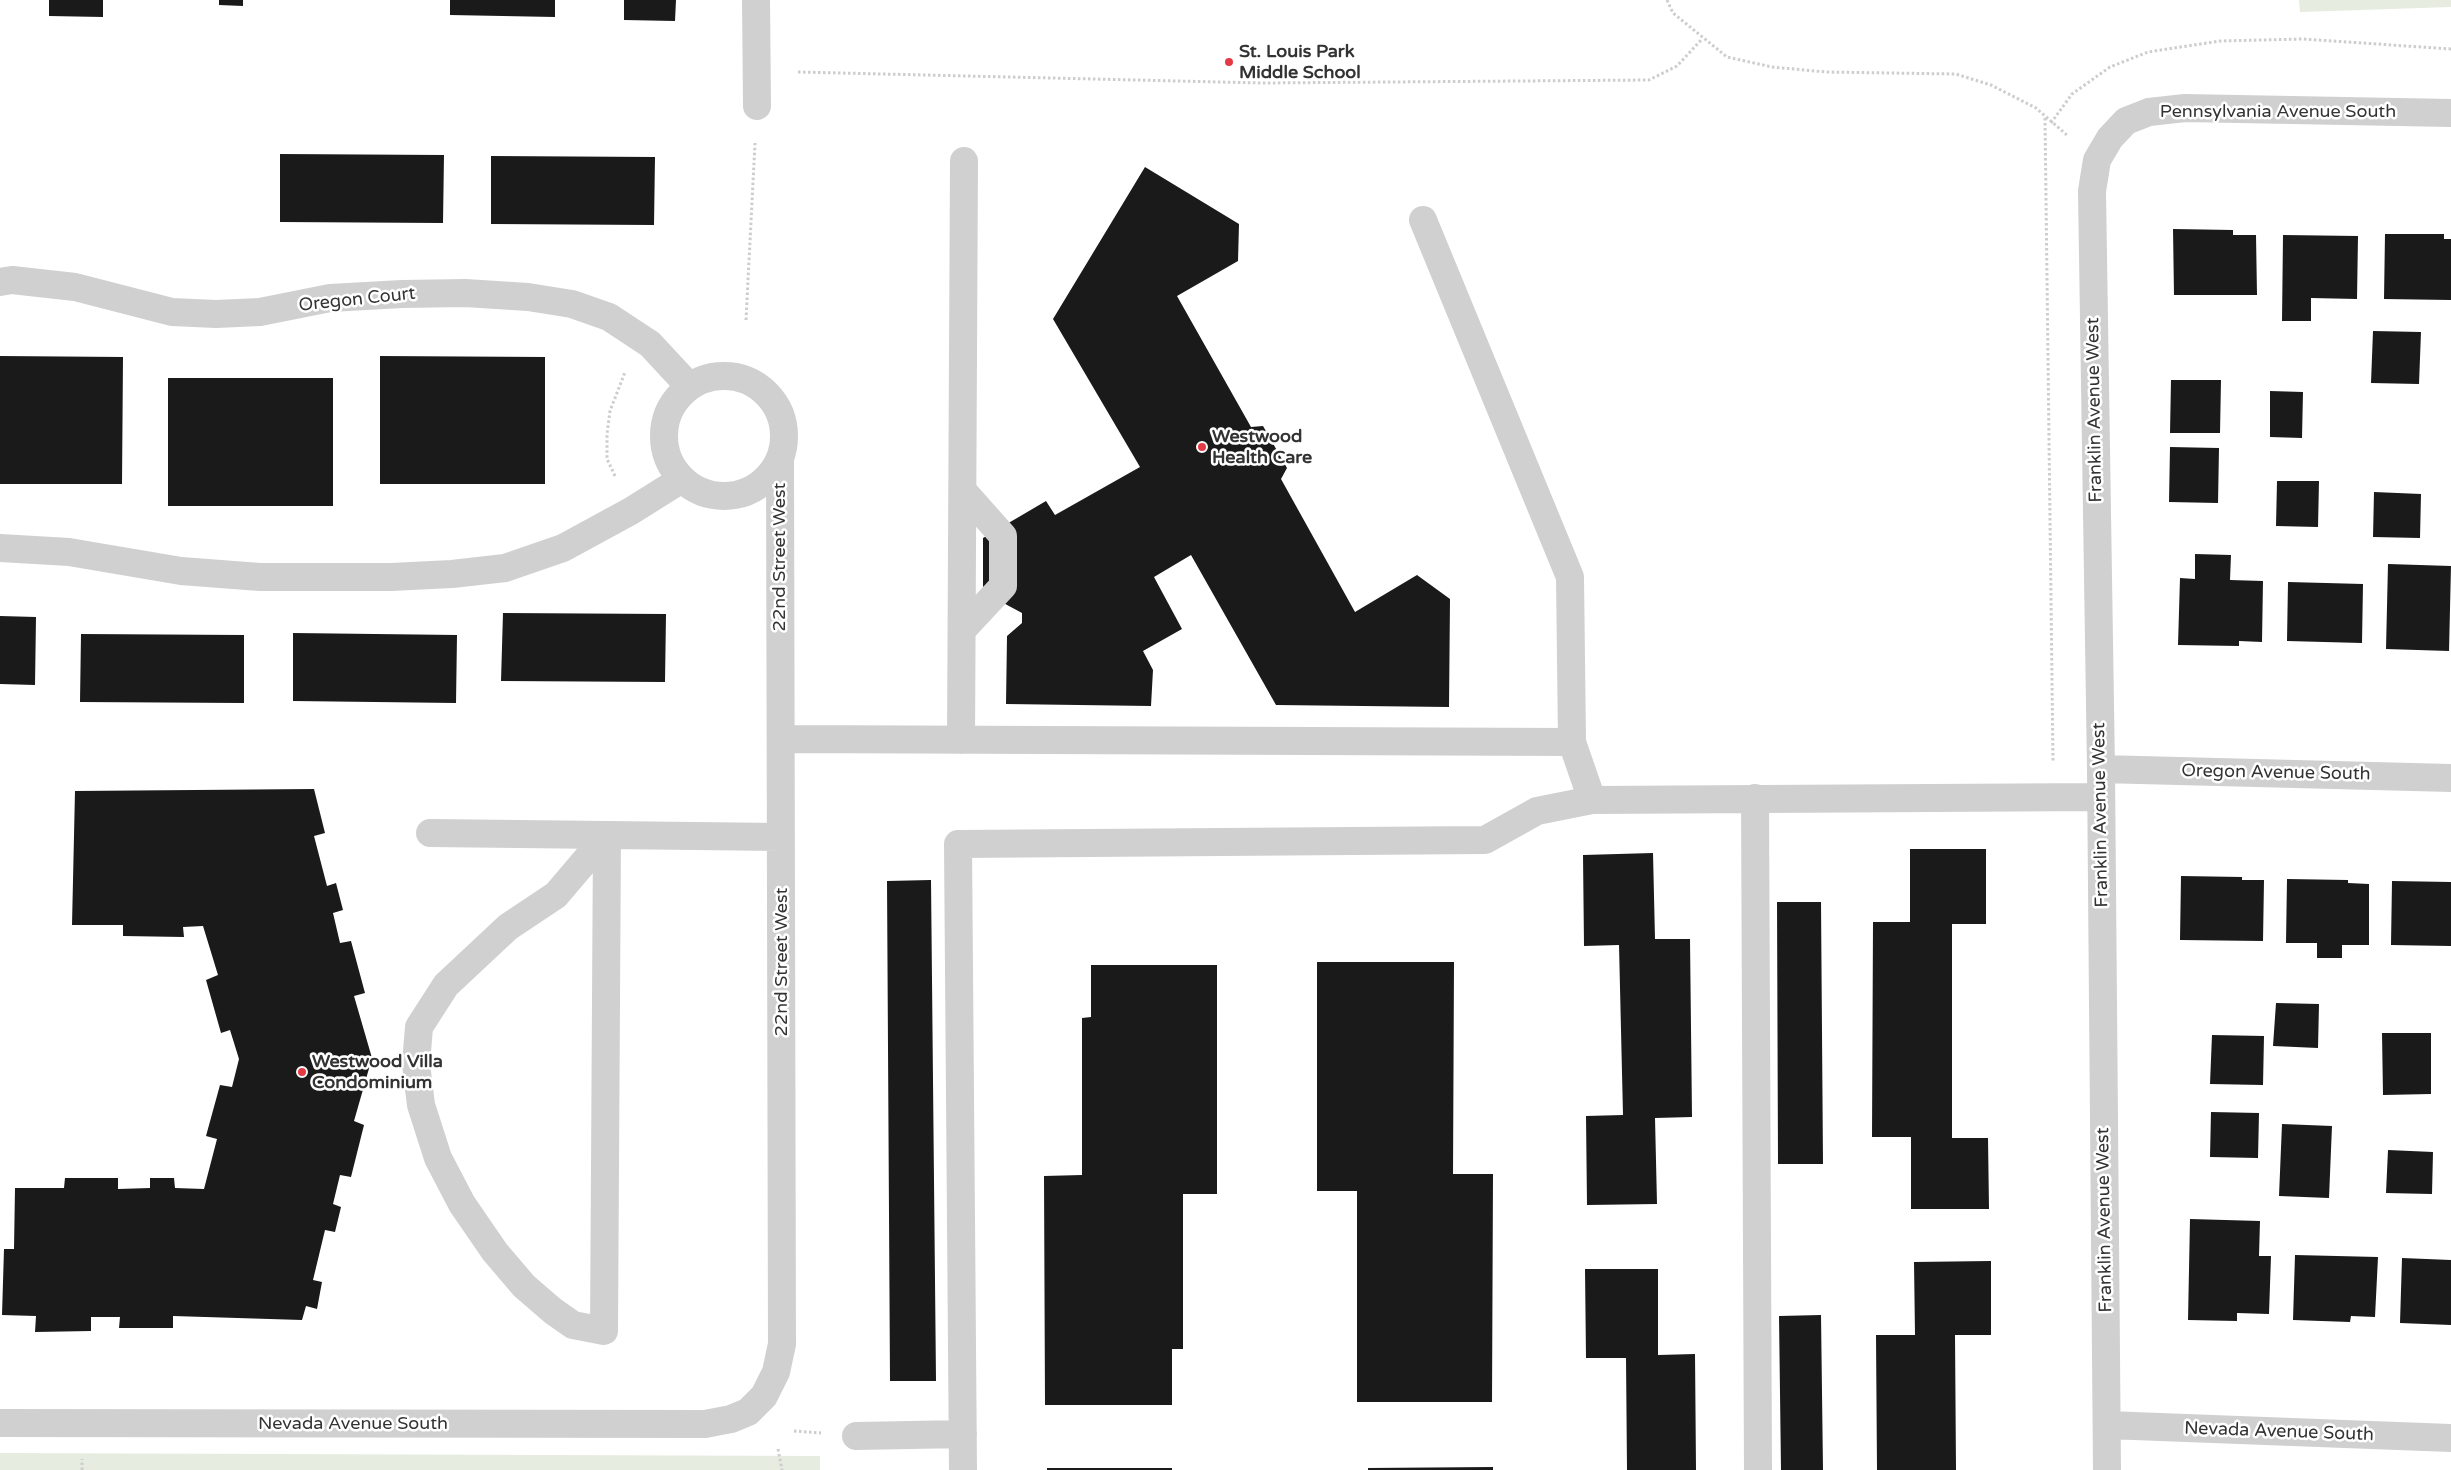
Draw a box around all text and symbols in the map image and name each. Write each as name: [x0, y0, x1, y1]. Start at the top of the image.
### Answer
place label: St. Louis Park Middle School: [1239, 41, 1361, 84]
marker: St. Louis Park Middle School: [1223, 56, 1235, 68]
street label: Pennsylvania Avenue South: [2160, 101, 2396, 123]
street label: Oregon Court: [298, 283, 416, 317]
street label: Franklin Avenue West: [2083, 317, 2107, 503]
place label: Westwood Health Care: [1212, 426, 1312, 468]
marker: Westwood Health Care: [1196, 441, 1208, 453]
street label: 22nd Street West: [769, 483, 791, 631]
street label: Franklin Avenue West: [2089, 722, 2113, 908]
street label: Oregon Avenue South: [2181, 761, 2371, 785]
street label: 22nd Street West: [771, 888, 793, 1036]
place label: Westwood Villa Condominium: [312, 1051, 443, 1094]
marker: Westwood Villa Condominium: [296, 1066, 308, 1078]
street label: Franklin Avenue West: [2093, 1127, 2117, 1313]
street label: Nevada Avenue South: [258, 1413, 448, 1435]
street label: Nevada Avenue South: [2184, 1418, 2374, 1446]

